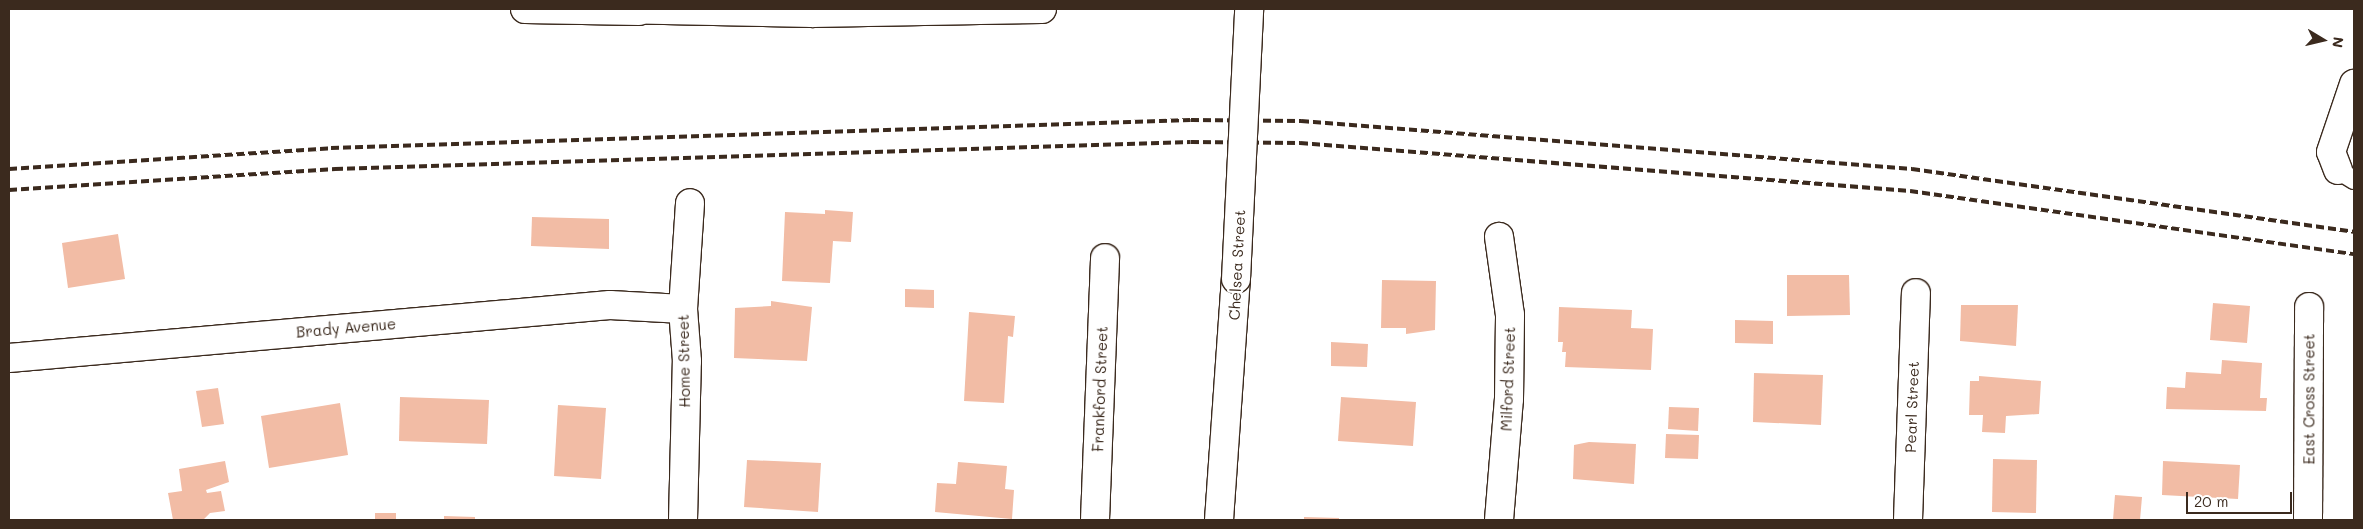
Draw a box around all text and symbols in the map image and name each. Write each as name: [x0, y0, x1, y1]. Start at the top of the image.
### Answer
north arrow: [2298, 15, 2348, 65]
text: N: [2328, 36, 2349, 49]
street label: Chelsea Street: [1225, 209, 1249, 321]
street label: Home Street: [674, 314, 694, 408]
street label: Brady Avenue: [295, 315, 397, 341]
street label: Frankford Street: [1089, 326, 1111, 452]
street label: Milford Street: [1497, 326, 1519, 432]
street label: East Cross Street: [2300, 334, 2318, 464]
street label: Pearl Street: [1901, 361, 1923, 453]
scale bar: [2188, 482, 2294, 514]
text: 20 m: [2194, 491, 2228, 511]

